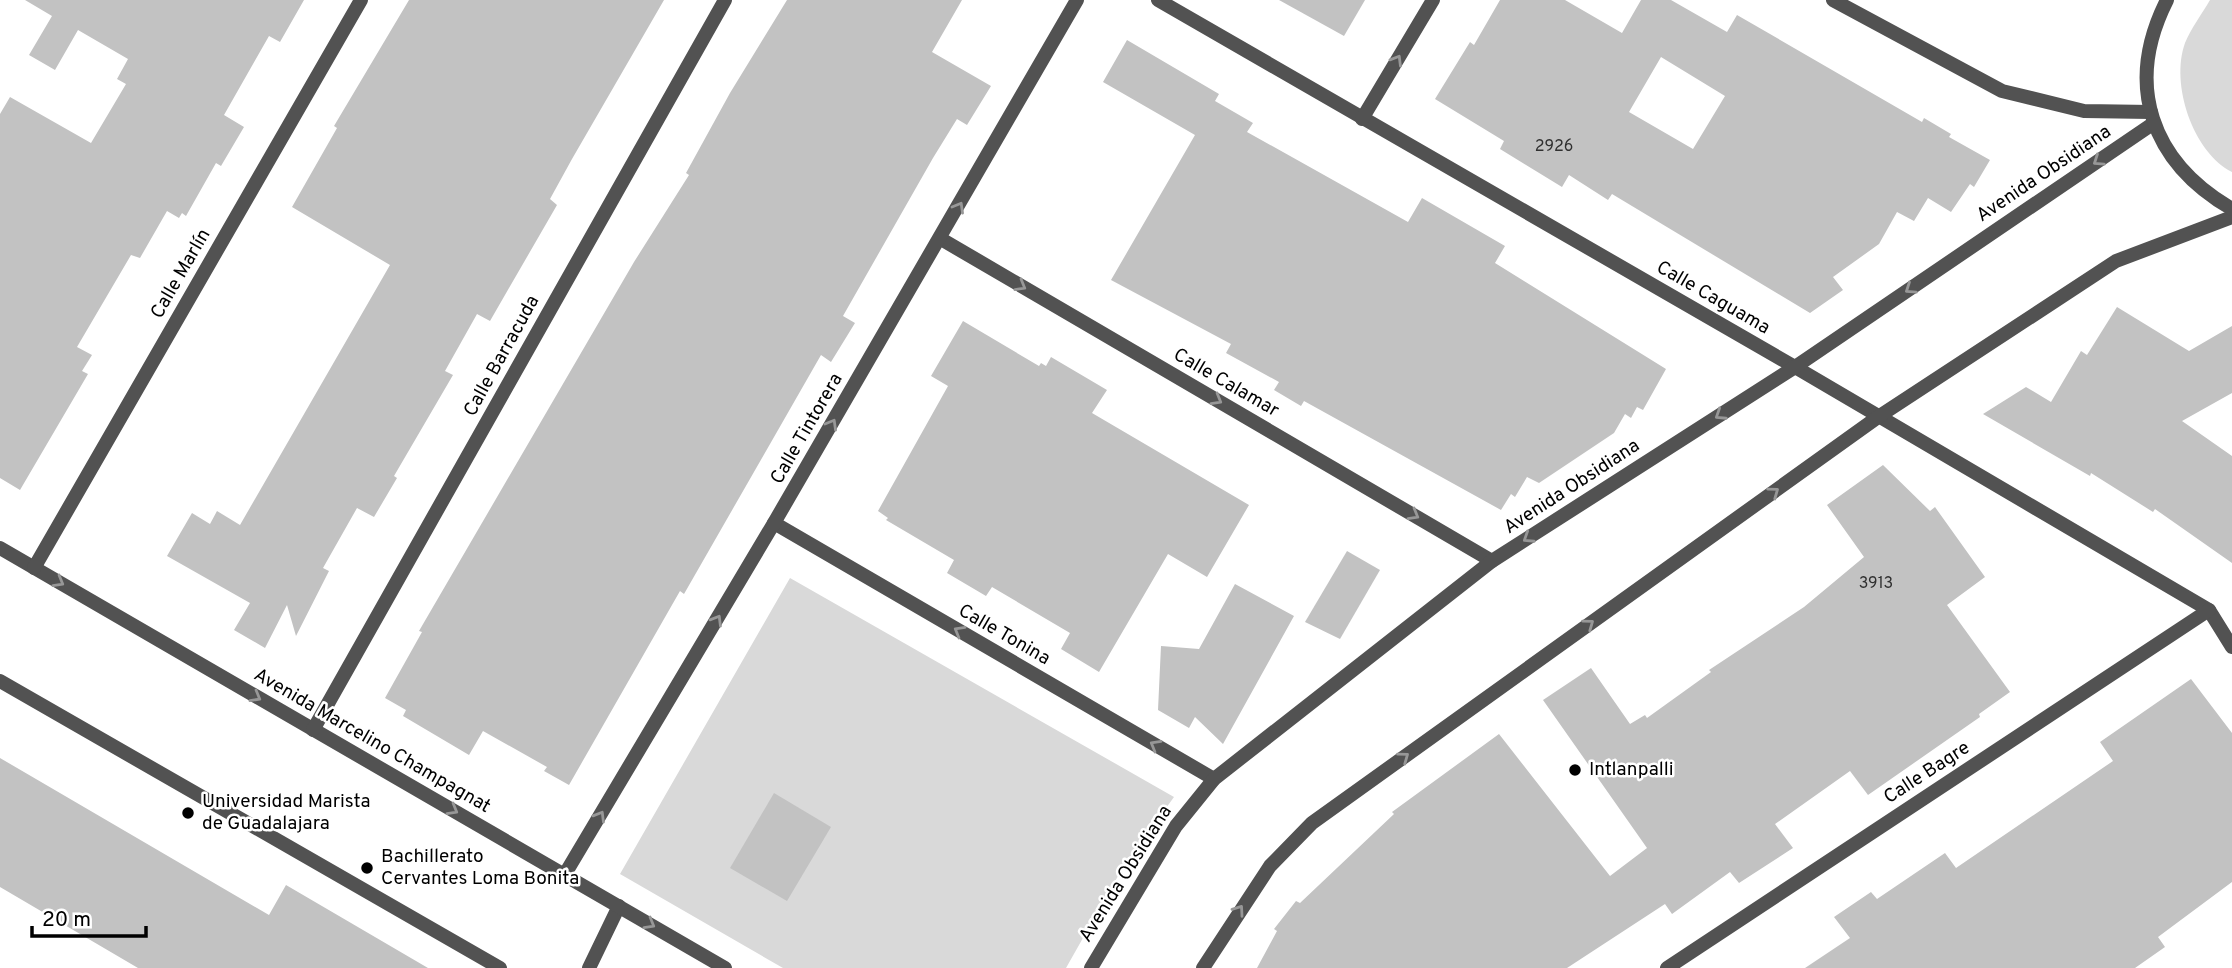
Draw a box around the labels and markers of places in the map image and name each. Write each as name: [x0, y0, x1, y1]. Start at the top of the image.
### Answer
place label: Intlanpalli: [1589, 758, 1674, 782]
marker: Intlanpalli: [1567, 762, 1583, 778]
place label: Universidad Marista de Guadalajara: [202, 790, 370, 836]
marker: Universidad Marista de Guadalajara: [180, 805, 196, 821]
place label: Bachillerato Cervantes Loma Bonita: [381, 845, 579, 891]
marker: Bachillerato Cervantes Loma Bonita: [359, 860, 375, 876]

